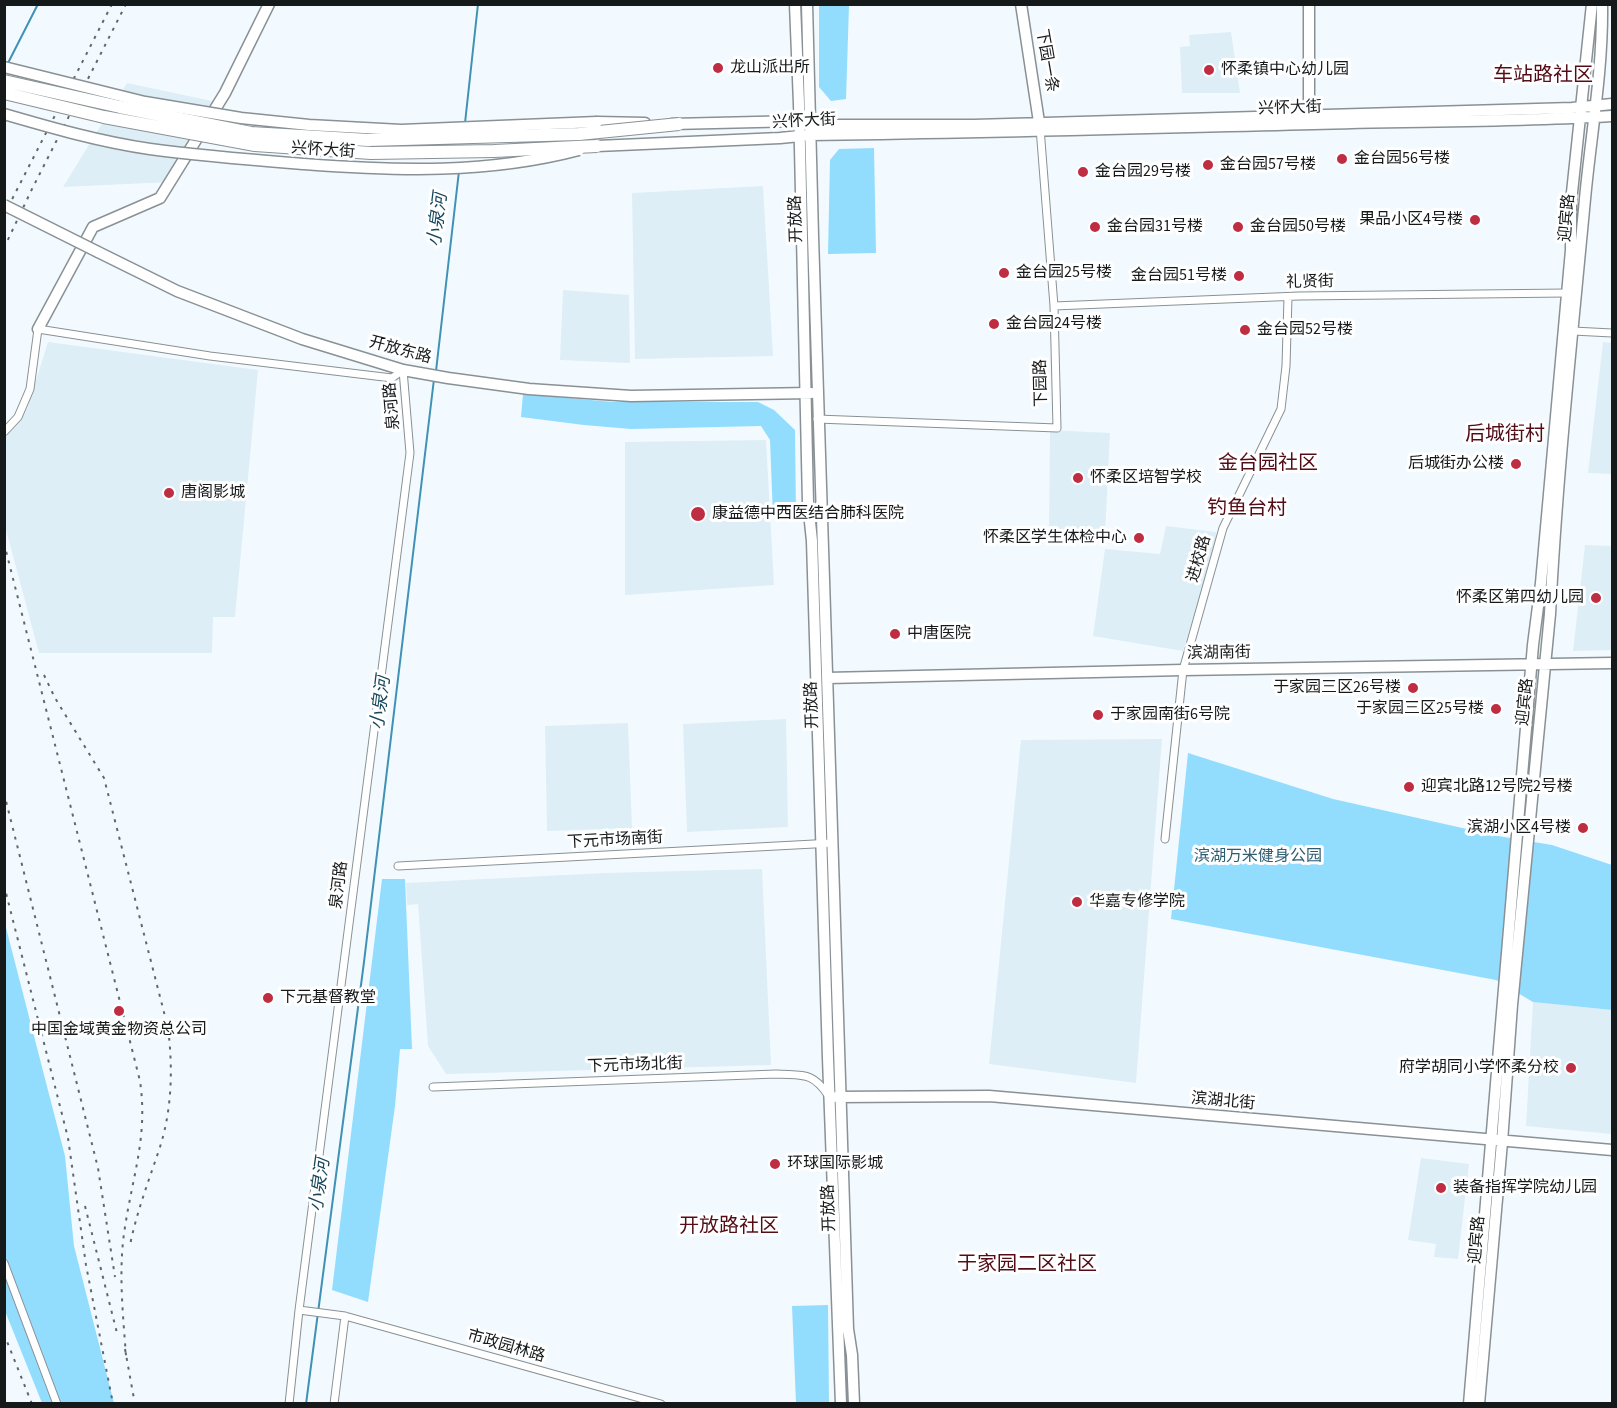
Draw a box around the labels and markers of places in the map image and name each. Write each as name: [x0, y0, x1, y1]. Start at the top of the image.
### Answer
place label: 龙山派出所: [730, 58, 810, 78]
place label: 怀柔镇中心幼儿园: [1221, 60, 1349, 80]
marker: 龙山派出所: [711, 61, 725, 75]
marker: 怀柔镇中心幼儿园: [1202, 63, 1216, 77]
place label: 金台园56号楼: [1354, 149, 1450, 169]
marker: 金台园56号楼: [1335, 152, 1349, 166]
place label: 金台园57号楼: [1220, 155, 1316, 175]
marker: 金台园57号楼: [1201, 158, 1215, 172]
place label: 金台园29号楼: [1095, 162, 1191, 182]
marker: 金台园29号楼: [1076, 165, 1090, 179]
place label: 果品小区4号楼: [1359, 210, 1463, 230]
marker: 果品小区4号楼: [1468, 213, 1482, 227]
place label: 金台园31号楼: [1107, 217, 1203, 237]
place label: 金台园50号楼: [1250, 217, 1346, 237]
marker: 金台园31号楼: [1088, 220, 1102, 234]
marker: 金台园50号楼: [1231, 220, 1245, 234]
place label: 金台园25号楼: [1016, 263, 1112, 283]
marker: 金台园25号楼: [997, 266, 1011, 280]
place label: 金台园51号楼: [1131, 266, 1227, 286]
marker: 金台园51号楼: [1232, 269, 1246, 283]
place label: 金台园24号楼: [1006, 314, 1102, 334]
marker: 金台园24号楼: [987, 317, 1001, 331]
place label: 金台园52号楼: [1257, 320, 1353, 340]
marker: 金台园52号楼: [1238, 323, 1252, 337]
place label: 后城街办公楼: [1408, 454, 1504, 474]
marker: 后城街办公楼: [1509, 457, 1523, 471]
place label: 怀柔区培智学校: [1090, 468, 1202, 488]
marker: 怀柔区培智学校: [1071, 471, 1085, 485]
place label: 唐阁影城: [181, 483, 245, 503]
marker: 唐阁影城: [162, 486, 176, 500]
place label: 康益德中西医结合肺科医院: [712, 504, 904, 524]
marker: 康益德中西医结合肺科医院: [689, 505, 707, 523]
place label: 怀柔区学生体检中心: [983, 528, 1127, 548]
marker: 怀柔区学生体检中心: [1132, 531, 1146, 545]
place label: 怀柔区第四幼儿园: [1456, 588, 1584, 608]
marker: 怀柔区第四幼儿园: [1589, 591, 1603, 605]
place label: 中唐医院: [907, 624, 971, 644]
marker: 中唐医院: [888, 627, 902, 641]
place label: 于家园三区26号楼: [1273, 678, 1401, 698]
marker: 于家园三区26号楼: [1406, 681, 1420, 695]
place label: 于家园三区25号楼: [1356, 699, 1484, 719]
marker: 于家园三区25号楼: [1489, 702, 1503, 716]
place label: 于家园南街6号院: [1110, 705, 1230, 725]
marker: 于家园南街6号院: [1091, 708, 1105, 722]
place label: 迎宾北路12号院2号楼: [1421, 777, 1573, 797]
marker: 迎宾北路12号院2号楼: [1402, 780, 1416, 794]
place label: 滨湖小区4号楼: [1467, 818, 1571, 838]
marker: 滨湖小区4号楼: [1576, 821, 1590, 835]
place label: 华嘉专修学院: [1089, 892, 1185, 912]
marker: 华嘉专修学院: [1070, 895, 1084, 909]
place label: 下元基督教堂: [280, 988, 376, 1008]
marker: 下元基督教堂: [261, 991, 275, 1005]
marker: 中国金域黄金物资总公司: [112, 1004, 126, 1018]
place label: 中国金域黄金物资总公司: [31, 1020, 207, 1040]
place label: 府学胡同小学怀柔分校: [1399, 1058, 1559, 1078]
marker: 府学胡同小学怀柔分校: [1564, 1061, 1578, 1075]
place label: 环球国际影城: [787, 1154, 883, 1174]
marker: 环球国际影城: [768, 1157, 782, 1171]
place label: 装备指挥学院幼儿园: [1453, 1178, 1597, 1198]
marker: 装备指挥学院幼儿园: [1434, 1181, 1448, 1195]

